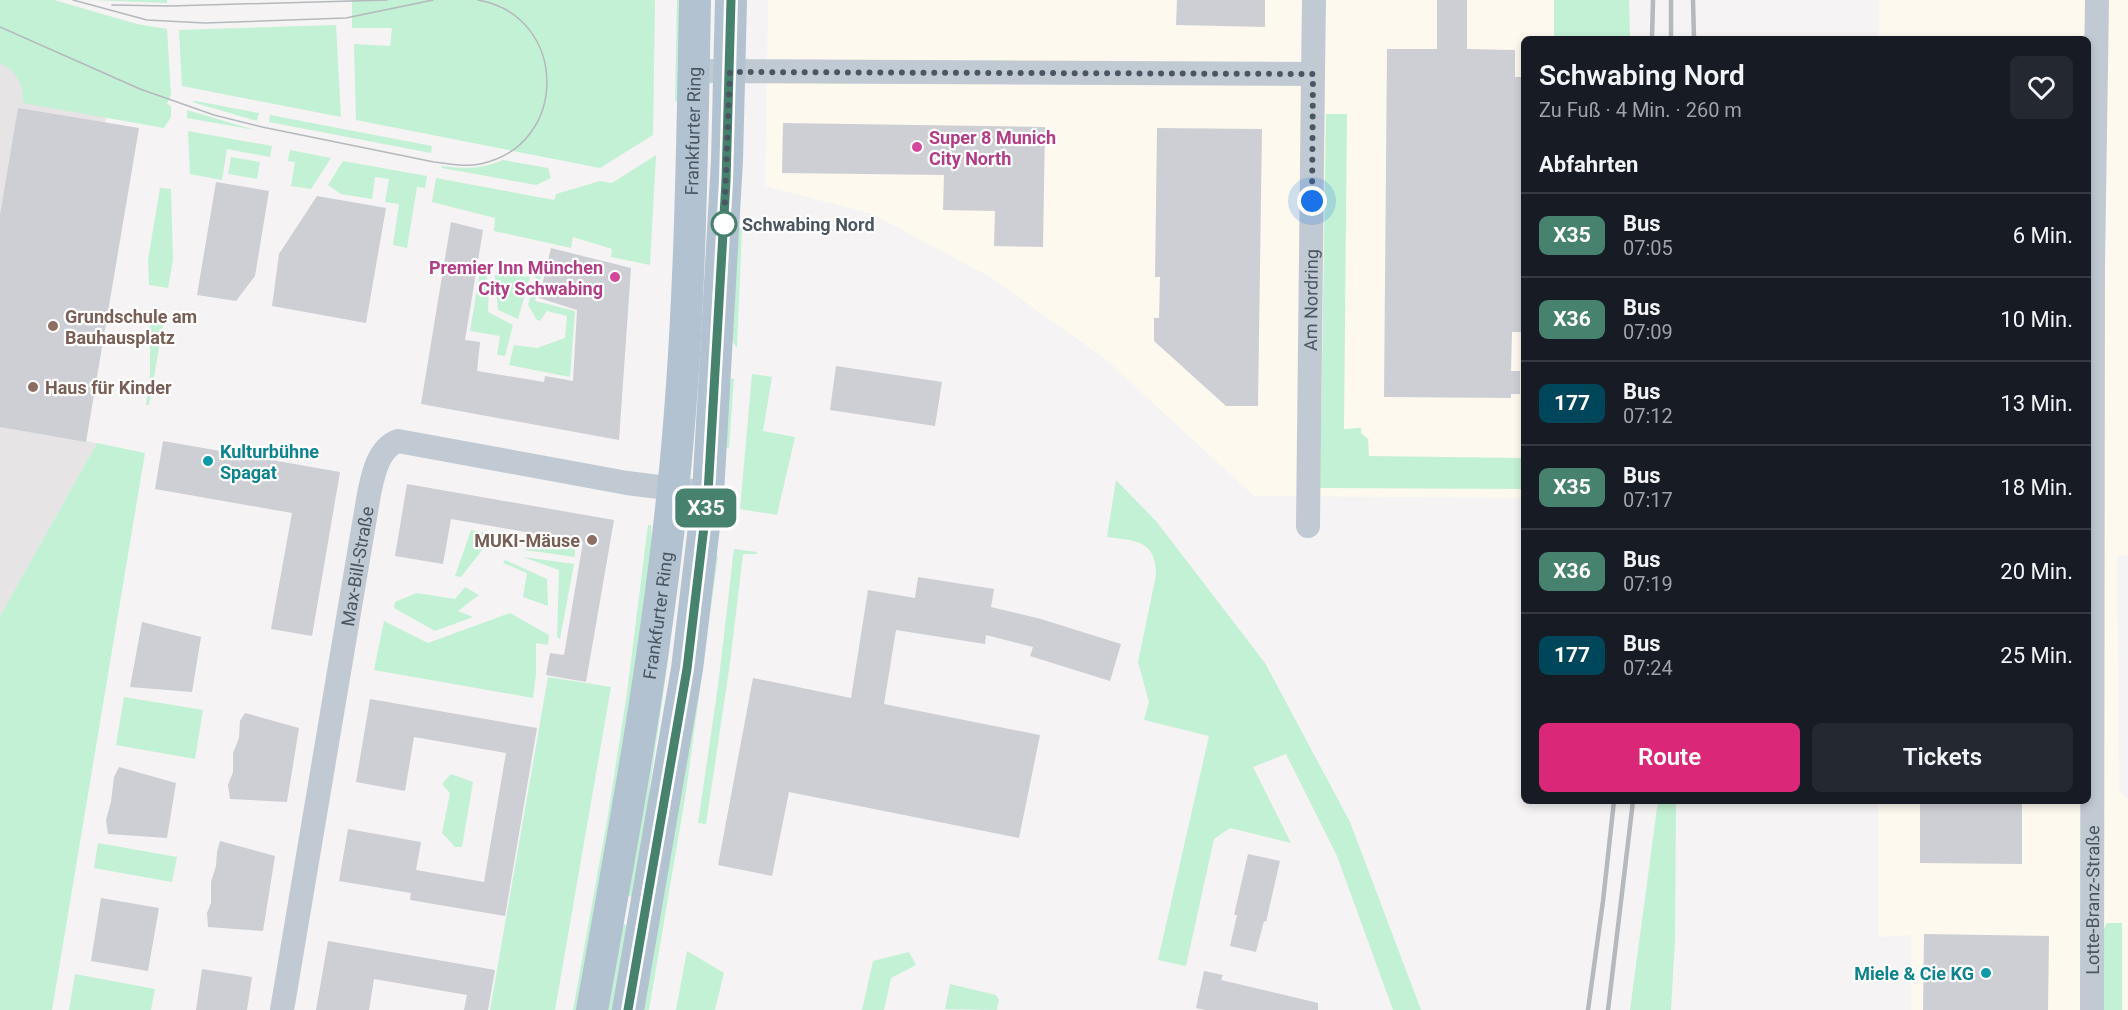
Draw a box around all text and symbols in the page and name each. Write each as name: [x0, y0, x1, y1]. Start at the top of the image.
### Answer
button: heart: [2010, 56, 2073, 119]
text: Schwabing Nord: [1539, 59, 1745, 92]
street label: Frankfurter Ring: [680, 66, 704, 196]
text: Zu Fuß · 4 Min. · 260 m: [1539, 98, 1742, 122]
place label: Super 8 Munich City North: [929, 127, 1056, 169]
marker: Super 8 Munich City North: [910, 140, 924, 154]
text: Abfahrten: [1539, 152, 1638, 177]
your location: [1297, 186, 1327, 216]
marker: Schwabing Nord: [711, 211, 737, 237]
text: Bus: [1623, 211, 1661, 236]
place label: Schwabing Nord: [742, 214, 875, 235]
text: X35: [1553, 223, 1591, 247]
text: 6 Min.: [2013, 223, 2073, 248]
text: 07:05: [1623, 236, 1673, 260]
street label: Am Nordring: [1299, 249, 1322, 351]
place label: Premier Inn München City Schwabing: [429, 257, 603, 299]
marker: Premier Inn München City Schwabing: [608, 270, 622, 284]
text: Bus: [1623, 295, 1661, 320]
place label: Grundschule am Bauhausplatz: [65, 306, 197, 348]
text: X36: [1553, 307, 1591, 331]
text: 10 Min.: [2000, 307, 2073, 332]
marker: Grundschule am Bauhausplatz: [46, 319, 60, 333]
text: 07:09: [1623, 320, 1673, 344]
place label: Haus für Kinder: [45, 377, 172, 398]
text: Bus: [1623, 379, 1661, 404]
marker: Haus für Kinder: [26, 380, 40, 394]
text: 177: [1554, 391, 1590, 415]
text: 13 Min.: [2000, 391, 2073, 416]
text: 07:12: [1623, 404, 1673, 428]
place label: Kulturbühne Spagat: [220, 441, 319, 483]
marker: Kulturbühne Spagat: [201, 454, 215, 468]
text: Bus: [1623, 463, 1661, 488]
text: X35: [1553, 475, 1591, 499]
text: 18 Min.: [2000, 475, 2073, 500]
line badge: X35: [672, 488, 740, 528]
text: 07:17: [1623, 488, 1673, 512]
text: X35: [687, 496, 725, 520]
street label: Max-Bill-Straße: [336, 505, 377, 628]
place label: MUKI-Mäuse: [474, 530, 580, 551]
marker: MUKI-Mäuse: [585, 533, 599, 547]
text: Bus: [1623, 547, 1661, 572]
street label: Frankfurter Ring: [638, 550, 677, 681]
text: X36: [1553, 559, 1591, 583]
text: 20 Min.: [2000, 559, 2073, 584]
text: 07:19: [1623, 572, 1673, 596]
text: Bus: [1623, 631, 1661, 656]
text: 177: [1554, 643, 1590, 667]
text: 25 Min.: [2000, 643, 2073, 668]
text: 07:24: [1623, 656, 1673, 680]
button: Route: [1539, 723, 1800, 792]
button: Tickets: [1812, 723, 2073, 792]
street label: Lotte-Branz-Straße: [2082, 825, 2103, 975]
place label: Miele & Cie KG: [1854, 963, 1974, 984]
marker: Miele & Cie KG: [1979, 966, 1993, 980]

